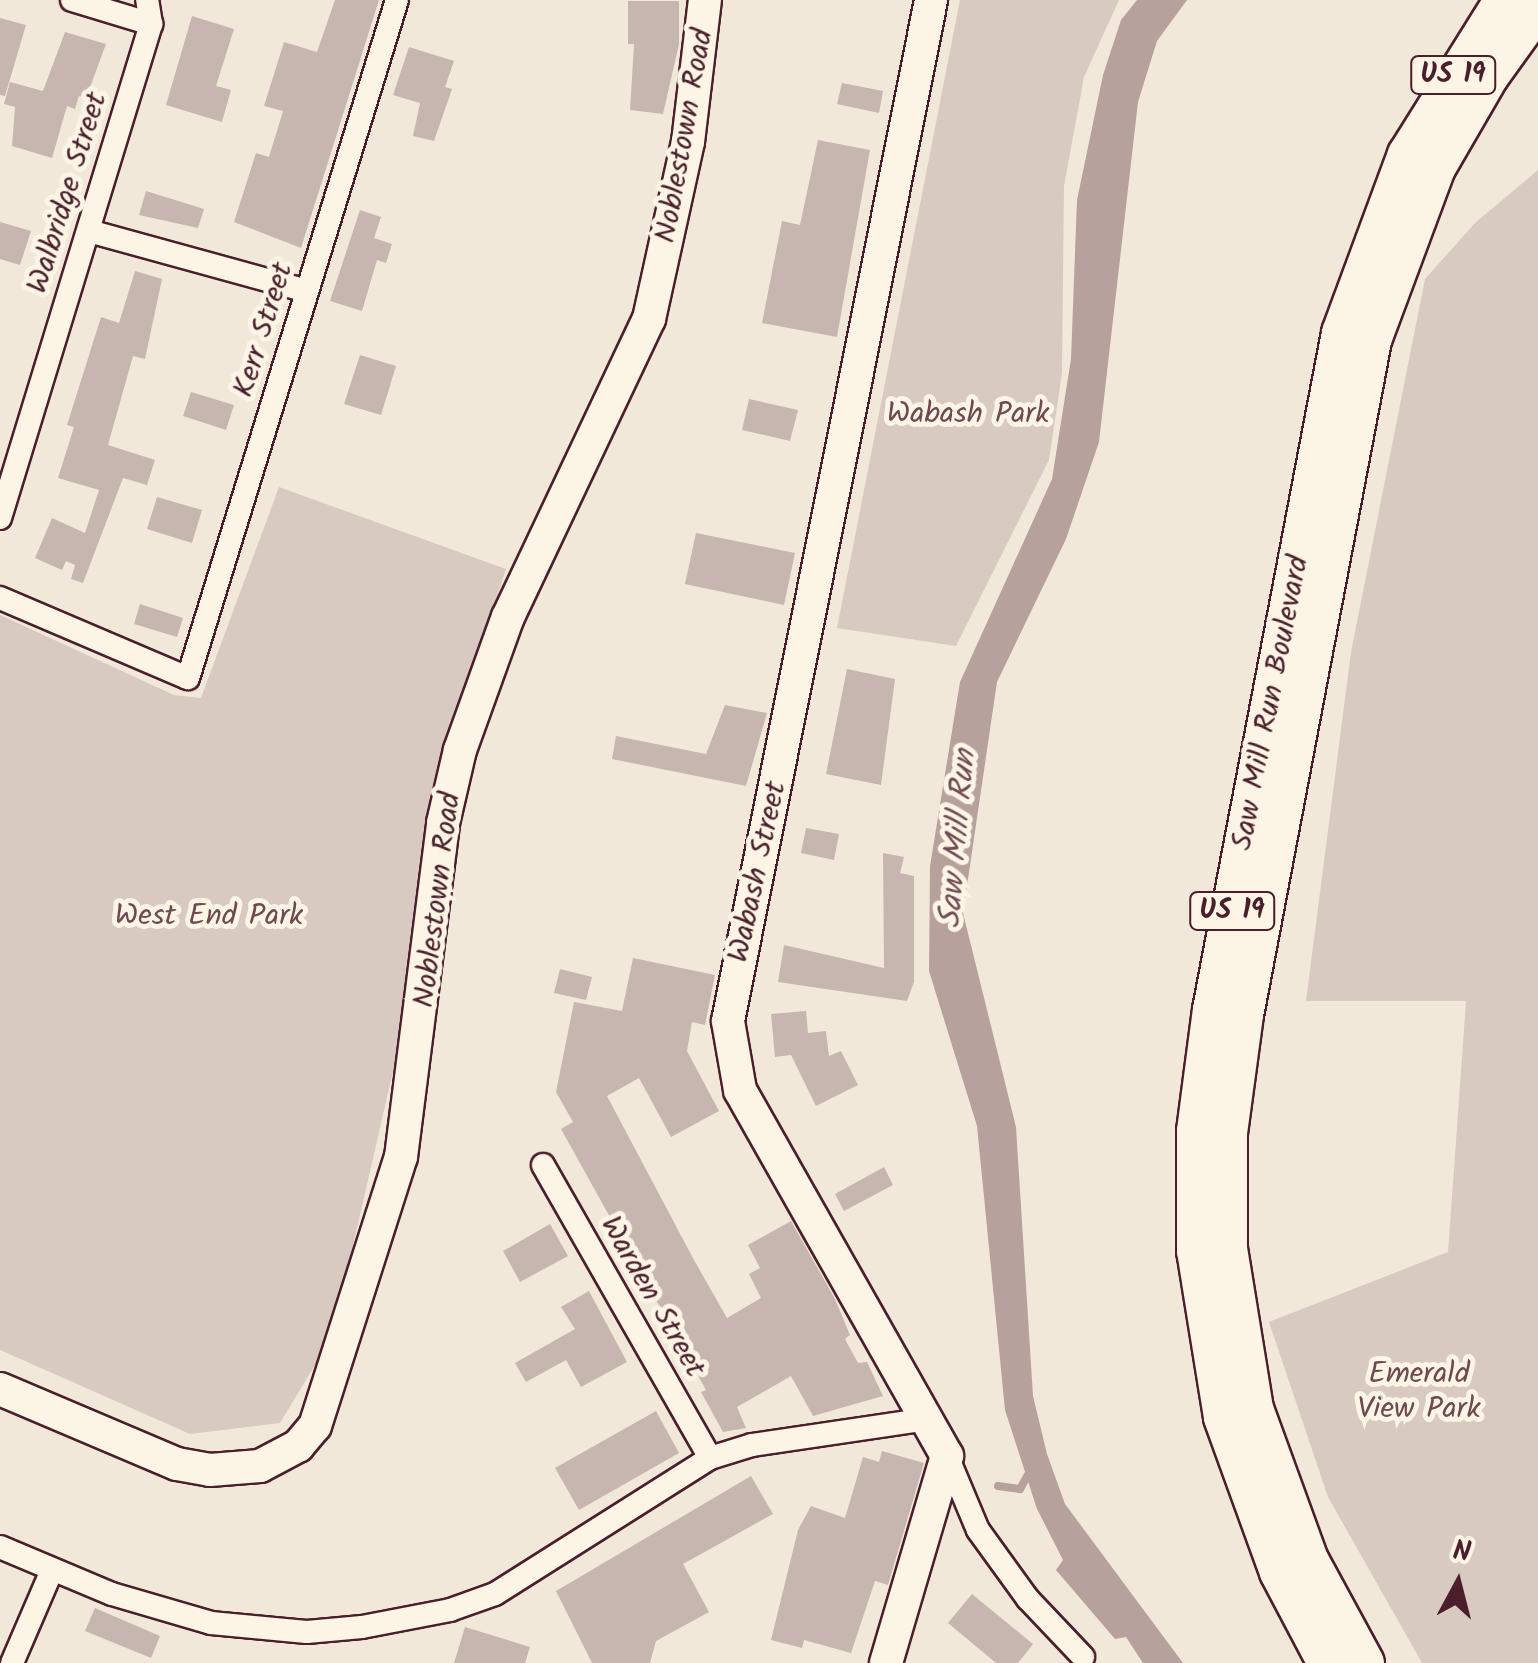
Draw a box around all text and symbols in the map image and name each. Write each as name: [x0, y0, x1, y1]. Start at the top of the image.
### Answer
street label: Noblestown Road: [648, 26, 722, 246]
road number: US 19: [1408, 52, 1498, 98]
street label: Walbridge Street: [20, 88, 116, 298]
street label: Kerr Street: [226, 258, 302, 402]
park label: Wabash Park: [887, 396, 1049, 432]
street label: Saw Mill Run Boulevard: [1225, 553, 1317, 853]
water label: Saw Mill Run: [932, 748, 986, 930]
street label: Wabash Street: [721, 778, 795, 966]
street label: Noblestown Road: [407, 790, 469, 1010]
road number: US 19: [1187, 888, 1277, 934]
park label: West End Park: [115, 898, 303, 934]
street label: Warden Street: [591, 1210, 713, 1384]
park label: Emerald View Park: [1357, 1356, 1481, 1426]
text: N: [1450, 1529, 1473, 1576]
north arrow: [1408, 1533, 1508, 1633]

